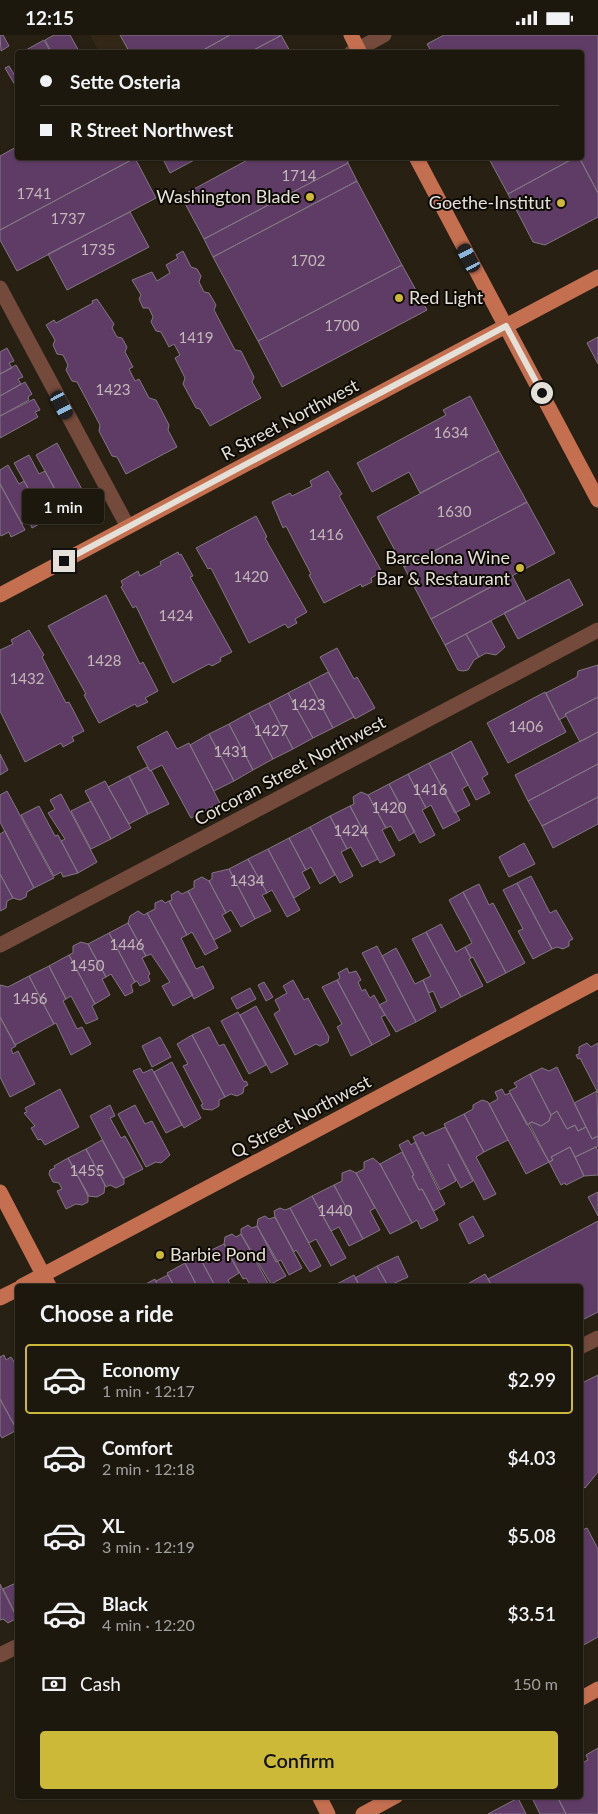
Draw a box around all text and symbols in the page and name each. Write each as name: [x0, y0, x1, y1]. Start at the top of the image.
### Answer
text: 12:15: [25, 6, 74, 29]
text: Sette Osteria: [70, 70, 181, 93]
text: R Street Northwest: [70, 118, 233, 141]
house number: 1714: [282, 166, 317, 184]
house number: 1741: [17, 184, 51, 202]
place label: Washington Blade: [156, 185, 300, 207]
marker: Washington Blade: [304, 191, 316, 203]
place label: Goethe-Institut: [429, 191, 552, 213]
marker: Goethe-Institut: [555, 197, 567, 209]
house number: 1737: [51, 209, 86, 227]
house number: 1735: [81, 240, 115, 258]
car: [455, 241, 482, 275]
house number: 1702: [291, 251, 325, 269]
place label: Red Light: [409, 286, 484, 308]
marker: Red Light: [393, 292, 405, 304]
house number: 1700: [325, 316, 360, 334]
house number: 1419: [179, 328, 213, 346]
street label: R Street Northwest: [217, 373, 362, 465]
house number: 1423: [96, 380, 130, 398]
route start: [531, 382, 553, 404]
car: [48, 388, 75, 422]
house number: 1634: [434, 423, 469, 441]
callout: 1 min: [23, 489, 105, 523]
text: 1 min: [43, 497, 83, 516]
house number: 1630: [437, 502, 472, 520]
house number: 1416: [309, 525, 344, 543]
place label: Barcelona Wine Bar & Restaurant: [376, 546, 511, 589]
route end: [53, 550, 75, 572]
marker: Barcelona Wine Bar & Restaurant: [514, 562, 526, 574]
house number: 1420: [234, 567, 269, 585]
house number: 1424: [159, 606, 194, 624]
house number: 1428: [87, 651, 121, 669]
house number: 1432: [10, 669, 44, 687]
house number: 1423: [291, 695, 325, 713]
street label: Corcoran Street Northwest: [190, 710, 389, 830]
house number: 1406: [509, 717, 544, 735]
house number: 1427: [254, 721, 289, 739]
house number: 1431: [214, 742, 248, 760]
house number: 1416: [413, 780, 448, 798]
house number: 1420: [372, 798, 407, 816]
house number: 1424: [334, 821, 369, 839]
house number: 1434: [230, 871, 265, 889]
house number: 1446: [110, 935, 145, 953]
house number: 1450: [70, 956, 105, 974]
house number: 1456: [13, 989, 48, 1007]
street label: Q Street Northwest: [227, 1070, 375, 1162]
house number: 1455: [70, 1161, 104, 1179]
house number: 1440: [318, 1201, 353, 1219]
place label: Barbie Pond: [170, 1243, 266, 1265]
marker: Barbie Pond: [154, 1249, 166, 1261]
text: Choose a ride: [40, 1300, 174, 1327]
icon: car: [42, 1357, 87, 1402]
text: Economy: [102, 1358, 180, 1381]
text: $2.99: [507, 1368, 556, 1391]
text: 1 min · 12:17: [102, 1381, 195, 1400]
icon: car: [42, 1435, 87, 1480]
text: Comfort: [102, 1436, 173, 1459]
text: $4.03: [507, 1446, 556, 1469]
text: 2 min · 12:18: [102, 1459, 195, 1478]
icon: car: [42, 1513, 87, 1558]
text: XL: [102, 1514, 125, 1537]
text: $5.08: [507, 1524, 556, 1547]
text: 3 min · 12:19: [102, 1537, 195, 1556]
icon: car: [42, 1591, 87, 1636]
text: Black: [102, 1592, 148, 1615]
text: $3.51: [507, 1602, 556, 1625]
text: 4 min · 12:20: [102, 1615, 195, 1634]
icon: cash: [40, 1670, 68, 1698]
text: Cash: [80, 1672, 121, 1695]
text: 150 m: [513, 1674, 558, 1693]
button: Confirm: [40, 1731, 558, 1789]

